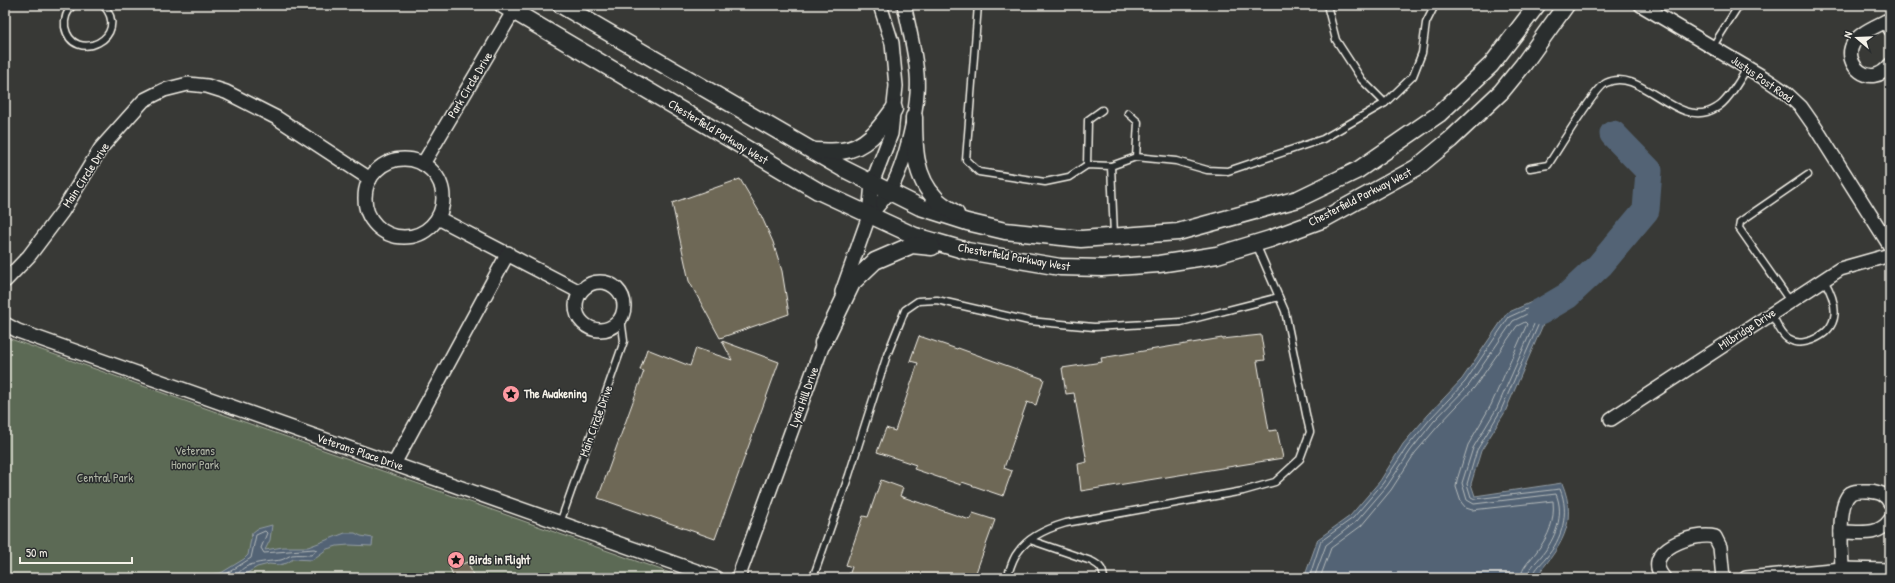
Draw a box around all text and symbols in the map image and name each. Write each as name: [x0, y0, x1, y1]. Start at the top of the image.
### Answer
north arrow: [1837, 18, 1877, 58]
text: N: [1840, 30, 1855, 40]
street label: Park Circle Drive: [443, 48, 496, 121]
street label: Justus Post Road: [1728, 51, 1797, 106]
street label: Chesterfield Parkway West: [665, 95, 772, 169]
street label: Main Circle Drive: [58, 139, 113, 211]
street label: Chesterfield Parkway West: [1305, 163, 1415, 230]
street label: Chesterfield Parkway West: [957, 238, 1072, 275]
street label: Milbridge Drive: [1715, 304, 1779, 354]
street label: Lydia Hill Drive: [785, 364, 822, 429]
street label: Main Circle Drive: [575, 383, 616, 459]
place icon: The Awakening: [501, 384, 521, 404]
place label: The Awakening: [523, 385, 588, 403]
street label: Veterans Place Drive: [314, 429, 406, 474]
park label: Veterans Honor Park: [171, 442, 219, 473]
park label: Central Park: [77, 469, 133, 486]
scale bar: [20, 539, 132, 565]
text: 50 m: [26, 544, 47, 561]
place icon: Birds in Flight: [446, 550, 466, 570]
place label: Birds in Flight: [469, 551, 531, 569]

